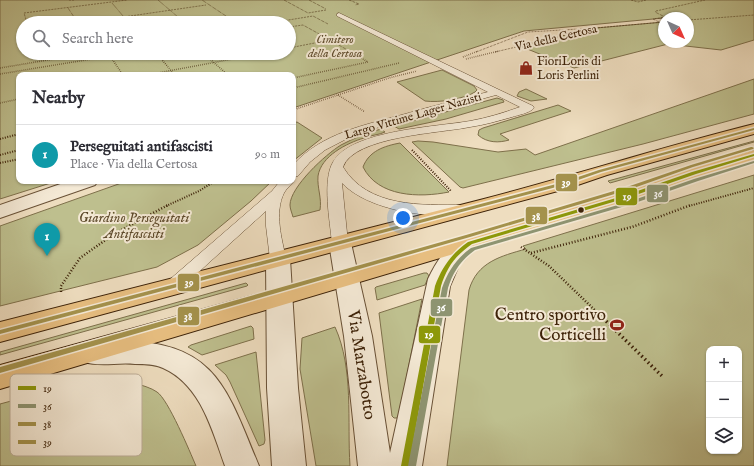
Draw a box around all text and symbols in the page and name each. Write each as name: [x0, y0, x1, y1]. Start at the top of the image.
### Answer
north arrow: [658, 12, 694, 48]
search box: [16, 16, 296, 60]
street label: Via della Certosa: [513, 21, 599, 55]
icon: search: [30, 27, 52, 49]
text: Search here: [62, 29, 133, 48]
park label: Cimitero della Certosa: [307, 32, 362, 61]
place label: FioriLoris di Loris Perlini: [537, 54, 601, 83]
shop icon: FioriLoris di Loris Perlini: [518, 60, 534, 76]
text: Nearby: [32, 88, 85, 109]
street label: Largo Vittime Lager Nazisti: [343, 89, 483, 143]
text: Perseguitati antifascisti: [70, 137, 213, 156]
text: 1: [43, 146, 47, 163]
text: 90 m: [255, 146, 280, 163]
text: Place · Via della Certosa: [70, 156, 197, 173]
line badge: 39: [555, 173, 578, 192]
text: 39: [562, 176, 571, 190]
line badge: 36: [646, 184, 669, 203]
line badge: 19: [615, 187, 638, 206]
text: 36: [654, 187, 664, 201]
text: 19: [623, 190, 632, 204]
unlabelled marker: [576, 205, 586, 215]
line badge: 38: [525, 206, 548, 225]
your location: [393, 208, 413, 228]
park label: Giardino Perseguitati Antifascisti: [79, 209, 190, 243]
text: 38: [532, 210, 540, 224]
pin: 1: [34, 223, 60, 256]
line badge: 39: [177, 273, 200, 292]
text: 39: [185, 276, 194, 290]
line badge: 36: [430, 298, 453, 317]
text: 36: [437, 301, 447, 315]
place label: Centro sportivo Corticelli: [495, 305, 606, 346]
line badge: 38: [177, 306, 200, 326]
street label: Via Marzabotto: [342, 308, 380, 421]
text: 38: [184, 310, 192, 324]
sports icon: Centro sportivo Corticelli: [609, 317, 625, 333]
line badge: 19: [418, 325, 441, 344]
text: 19: [425, 328, 434, 342]
map controls: [706, 346, 742, 454]
button: +: [706, 346, 742, 382]
legend: [10, 374, 142, 456]
text: 19: [43, 382, 52, 396]
button: −: [706, 382, 742, 418]
text: 36: [43, 400, 52, 414]
text: 38: [43, 418, 51, 432]
button: layers: [706, 418, 742, 454]
text: 39: [43, 436, 52, 450]

